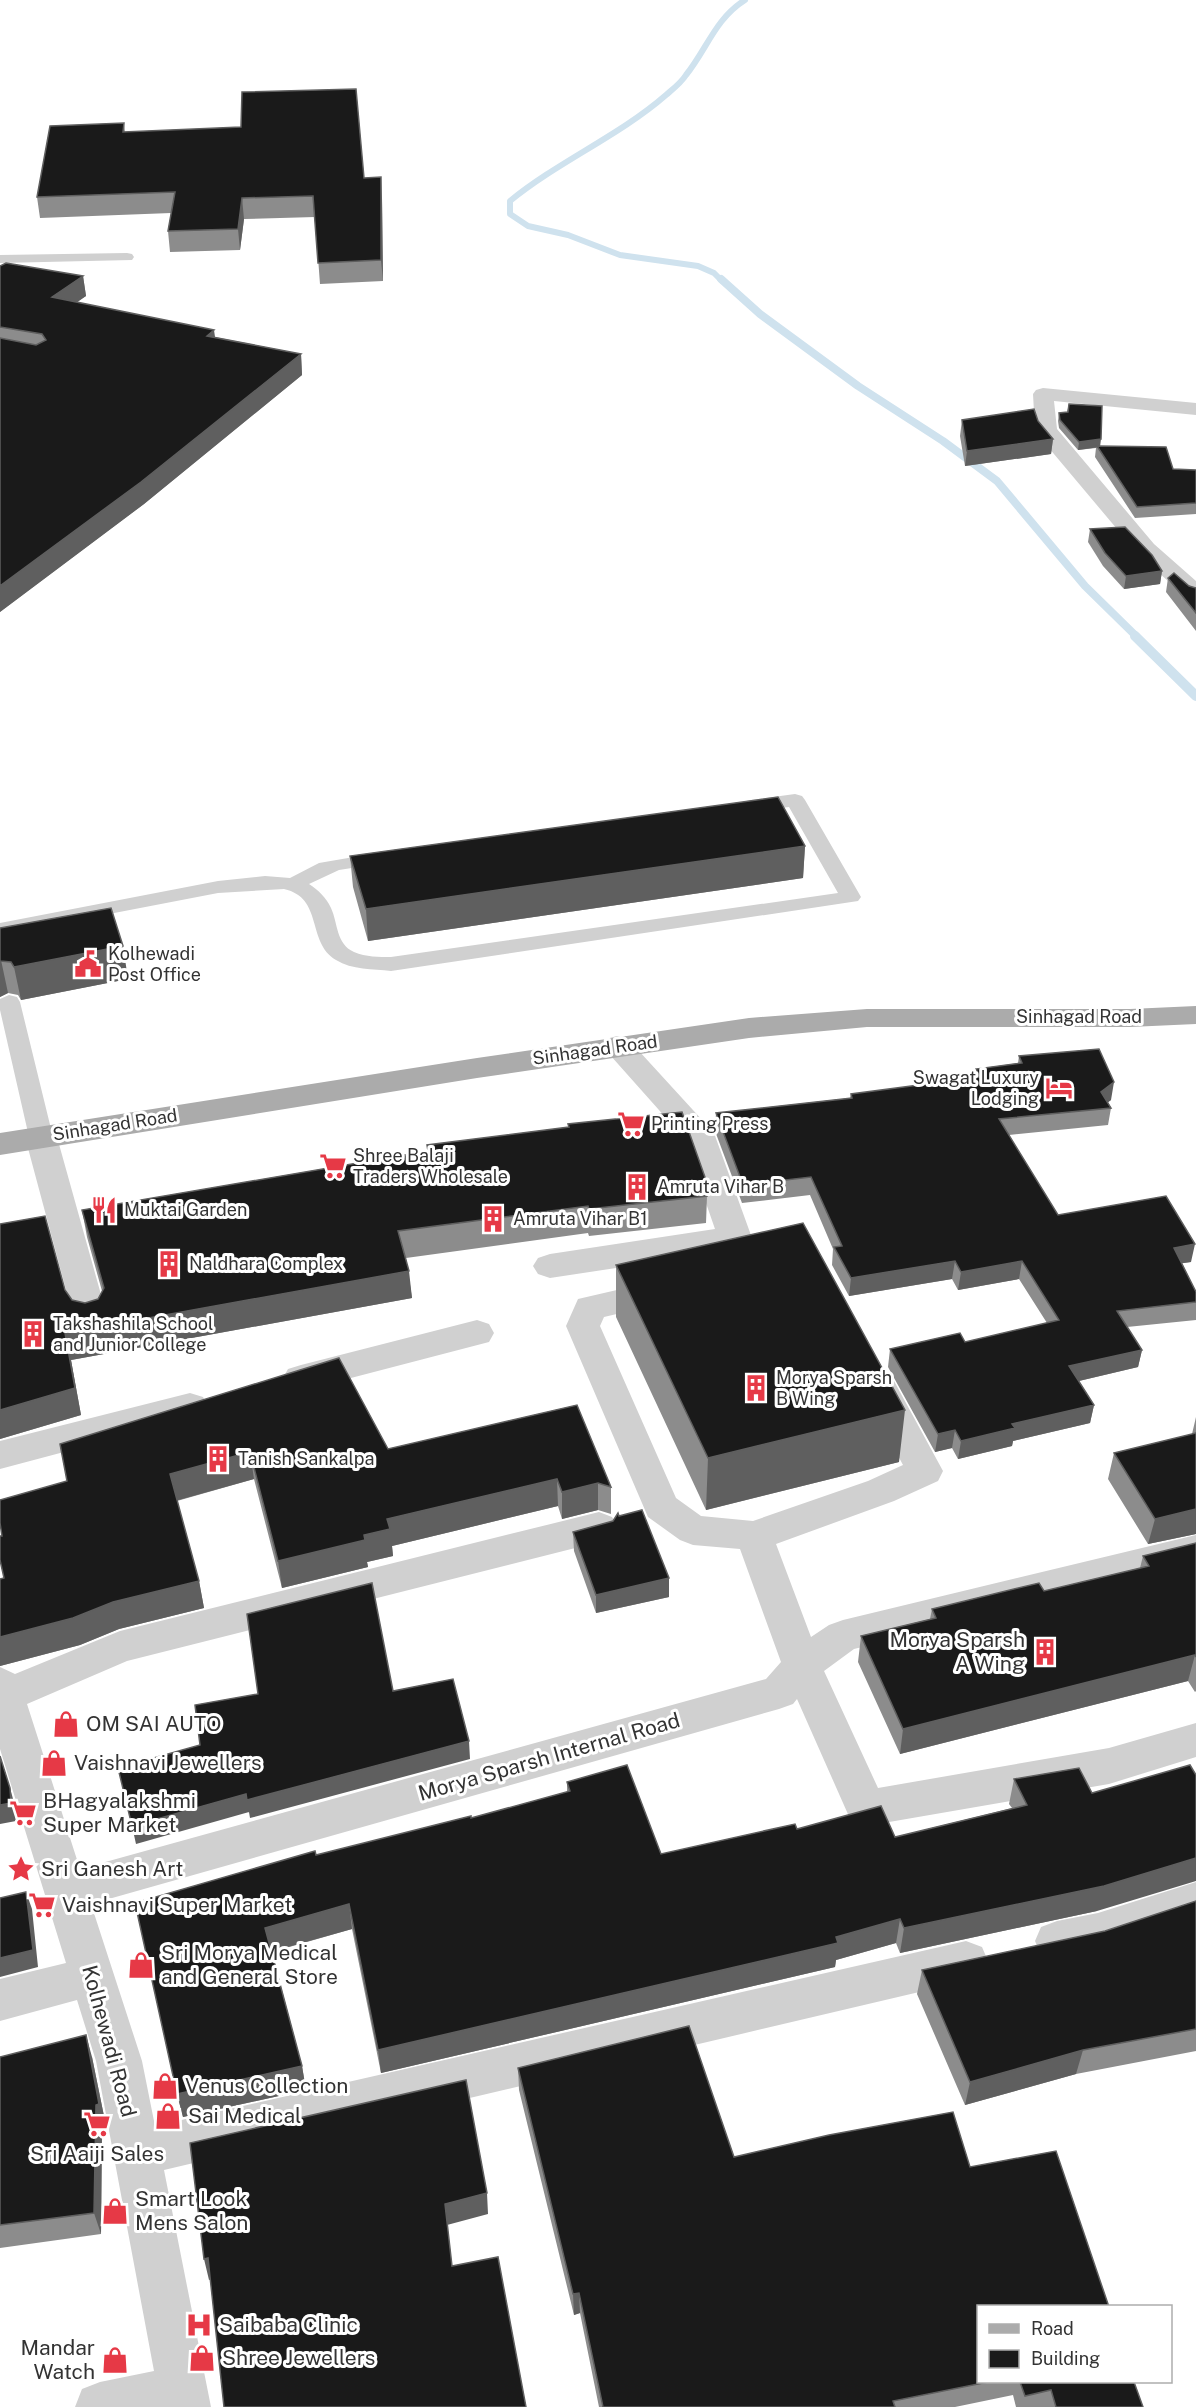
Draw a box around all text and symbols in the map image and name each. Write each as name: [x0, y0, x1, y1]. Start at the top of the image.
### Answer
place label: Kolhewadi Post Office: [108, 943, 201, 985]
public building icon: Kolhewadi Post Office: [73, 949, 103, 979]
street label: Sinhagad Road: [1016, 1006, 1142, 1027]
street label: Sinhagad Road: [531, 1030, 659, 1069]
place label: Swagat Luxury Lodging: [913, 1067, 1039, 1109]
hotel icon: Swagat Luxury Lodging: [1044, 1073, 1074, 1103]
street label: Sinhagad Road: [51, 1104, 179, 1145]
supermarket icon: Printing Press: [616, 1109, 646, 1139]
place label: Printing Press: [651, 1113, 768, 1134]
place label: Shree Balaji Traders Wholesale: [353, 1145, 508, 1187]
supermarket icon: Shree Balaji Traders Wholesale: [318, 1151, 348, 1181]
building icon: Amruta Vihar B: [622, 1172, 652, 1202]
place label: Amruta Vihar B: [657, 1176, 784, 1197]
restaurant icon: Muktai Garden: [89, 1195, 119, 1225]
place label: Muktai Garden: [124, 1199, 247, 1220]
building icon: Amruta Vihar B1: [478, 1204, 508, 1234]
place label: Amruta Vihar B1: [513, 1208, 647, 1229]
building icon: Naldhara Complex: [154, 1249, 184, 1279]
place label: Naldhara Complex: [189, 1253, 343, 1274]
place label: Takshashila School and Junior College: [53, 1313, 213, 1355]
building icon: Takshashila School and Junior College: [18, 1319, 48, 1349]
place label: Morya Sparsh B Wing: [776, 1367, 892, 1409]
building icon: Morya Sparsh B Wing: [741, 1373, 771, 1403]
building icon: Tanish Sankalpa: [203, 1444, 233, 1474]
place label: Tanish Sankalpa: [238, 1448, 374, 1469]
place label: Morya Sparsh A Wing: [890, 1627, 1025, 1676]
building icon: Morya Sparsh A Wing: [1030, 1637, 1060, 1667]
street label: Morya Sparsh Internal Road: [415, 1707, 683, 1806]
shop icon: OM SAI AUTO: [51, 1709, 81, 1739]
place label: OM SAI AUTO: [86, 1711, 221, 1736]
shop icon: Vaishnavi Jewellers: [39, 1748, 69, 1778]
place label: Vaishnavi Jewellers: [74, 1750, 262, 1775]
place label: BHagyalakshmi Super Market: [43, 1788, 196, 1837]
supermarket icon: BHagyalakshmi Super Market: [8, 1798, 38, 1828]
place icon: Sri Ganesh Art: [6, 1854, 36, 1884]
place label: Sri Ganesh Art: [41, 1856, 183, 1881]
supermarket icon: Vaishnavi Super Market: [27, 1890, 57, 1920]
place label: Vaishnavi Super Market: [62, 1892, 292, 1917]
place label: Sri Morya Medical and General Store: [161, 1940, 338, 1989]
shop icon: Sri Morya Medical and General Store: [126, 1950, 156, 1980]
street label: Kolhewadi Road: [77, 1962, 142, 2120]
shop icon: Venus Collection: [150, 2071, 180, 2101]
place label: Venus Collection: [185, 2073, 348, 2098]
shop icon: Sai Medical: [153, 2101, 183, 2131]
place label: Sai Medical: [188, 2103, 301, 2128]
supermarket icon: Sri Aaiji Sales: [82, 2109, 112, 2139]
place label: Sri Aaiji Sales: [30, 2141, 164, 2166]
place label: Smart Look Mens Salon: [135, 2186, 248, 2235]
shop icon: Smart Look Mens Salon: [100, 2196, 130, 2226]
legend: [977, 2305, 1172, 2383]
hospital icon: Saibaba Clinic: [184, 2310, 214, 2340]
place label: Saibaba Clinic: [219, 2312, 358, 2337]
text: Road: [1031, 2318, 1074, 2339]
place label: Mandar Watch: [20, 2335, 95, 2384]
shop icon: Shree Jewellers: [187, 2343, 217, 2373]
shop icon: Mandar Watch: [100, 2345, 130, 2375]
place label: Shree Jewellers: [222, 2345, 376, 2370]
text: Building: [1031, 2348, 1100, 2369]

